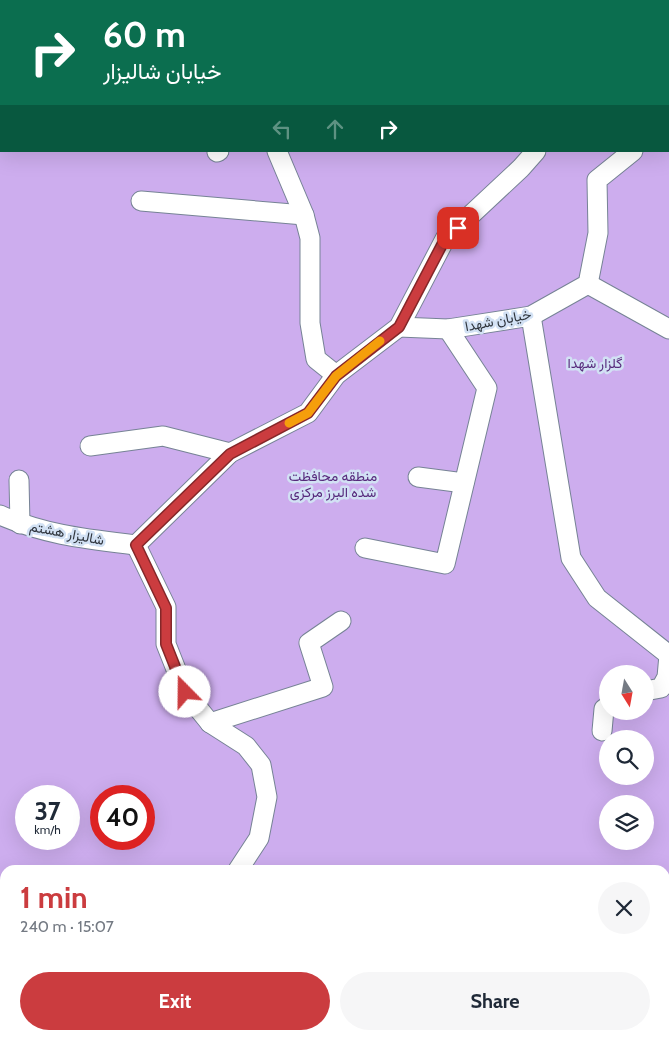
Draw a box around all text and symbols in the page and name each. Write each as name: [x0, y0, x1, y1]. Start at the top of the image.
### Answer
text: 60 m: [103, 13, 186, 56]
icon: right: [20, 20, 85, 85]
text: خیابان شالیزار: [103, 58, 221, 85]
icon: left: [268, 115, 296, 143]
icon: ahead: [321, 115, 349, 143]
icon: right: [374, 115, 402, 143]
pin: [437, 207, 479, 249]
icon: arrive: [444, 214, 472, 242]
street label: خیابان شهدا: [463, 305, 533, 335]
park label: گلزار شهدا: [567, 354, 623, 372]
park label: منطقه محافظت شده البرز مرکزی: [289, 467, 377, 501]
street label: شالیزار هشتم: [28, 517, 106, 549]
position arrow: [158, 665, 210, 717]
north arrow: [599, 665, 654, 720]
map controls: [599, 665, 654, 850]
button: search: [599, 730, 654, 785]
speed limit sign: 40: [90, 785, 155, 850]
button: layers: [599, 795, 654, 850]
text: 37: [34, 796, 61, 826]
text: km/h: [34, 822, 61, 837]
text: 1 min: [20, 879, 88, 916]
button: close: [598, 882, 650, 934]
text: 240 m · 15:07: [20, 917, 114, 936]
button: Exit: [20, 972, 330, 1030]
button: Share: [340, 972, 650, 1030]

